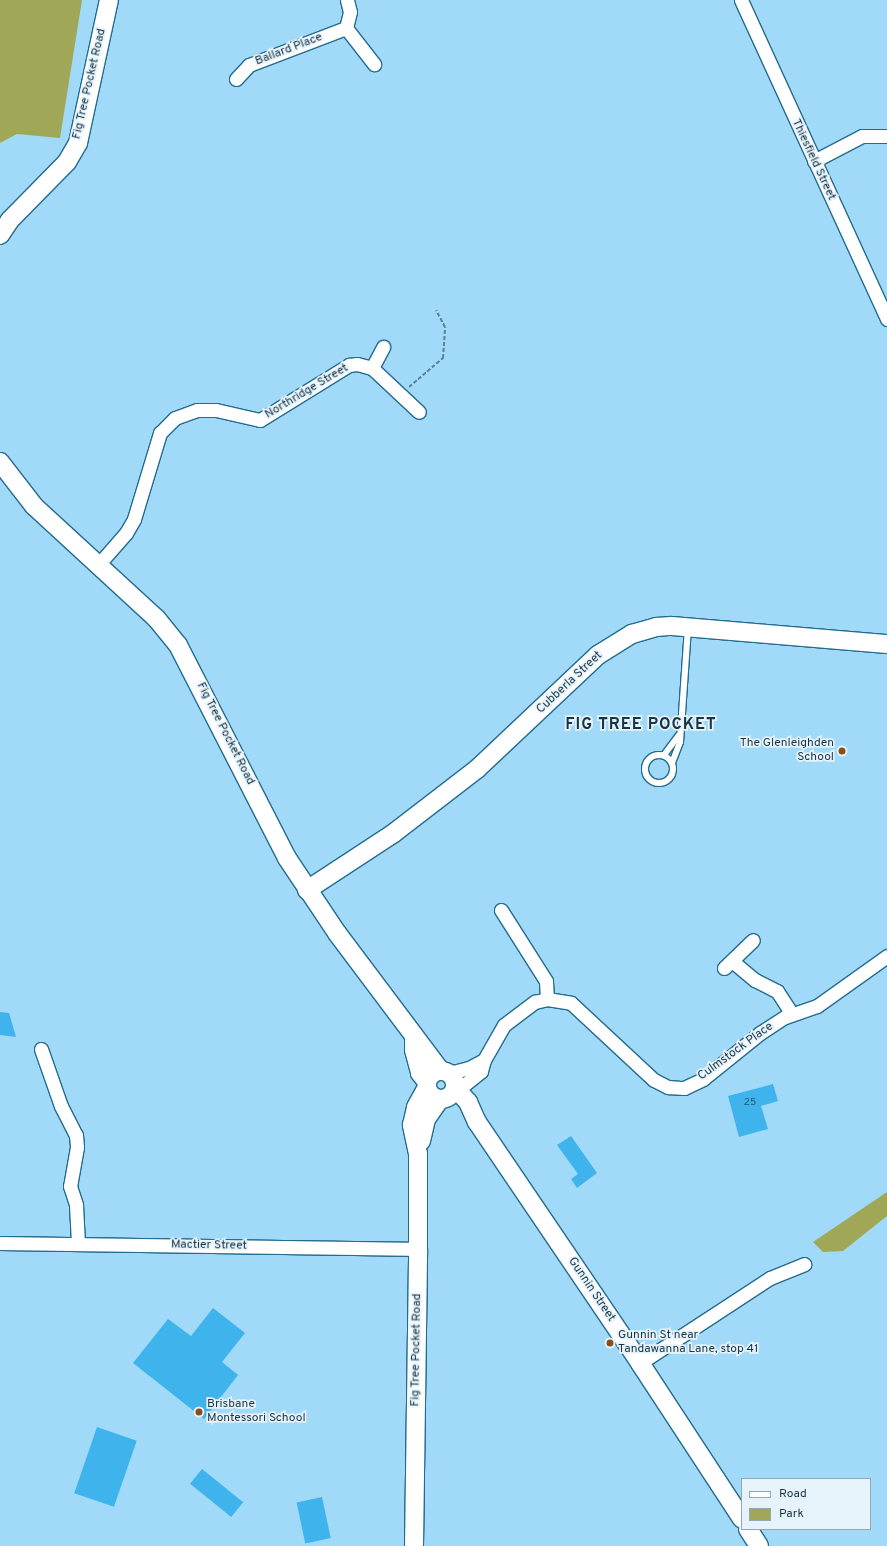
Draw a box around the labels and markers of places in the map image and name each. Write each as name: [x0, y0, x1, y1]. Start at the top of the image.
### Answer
place label: The Glenleighden School: [740, 737, 834, 765]
marker: The Glenleighden School: [837, 746, 847, 756]
place label: Gunnin St near Tandawanna Lane, stop 41: [618, 1329, 758, 1357]
marker: Gunnin St near Tandawanna Lane, stop 41: [605, 1338, 615, 1348]
place label: Brisbane Montessori School: [207, 1398, 306, 1426]
marker: Brisbane Montessori School: [194, 1407, 204, 1417]

